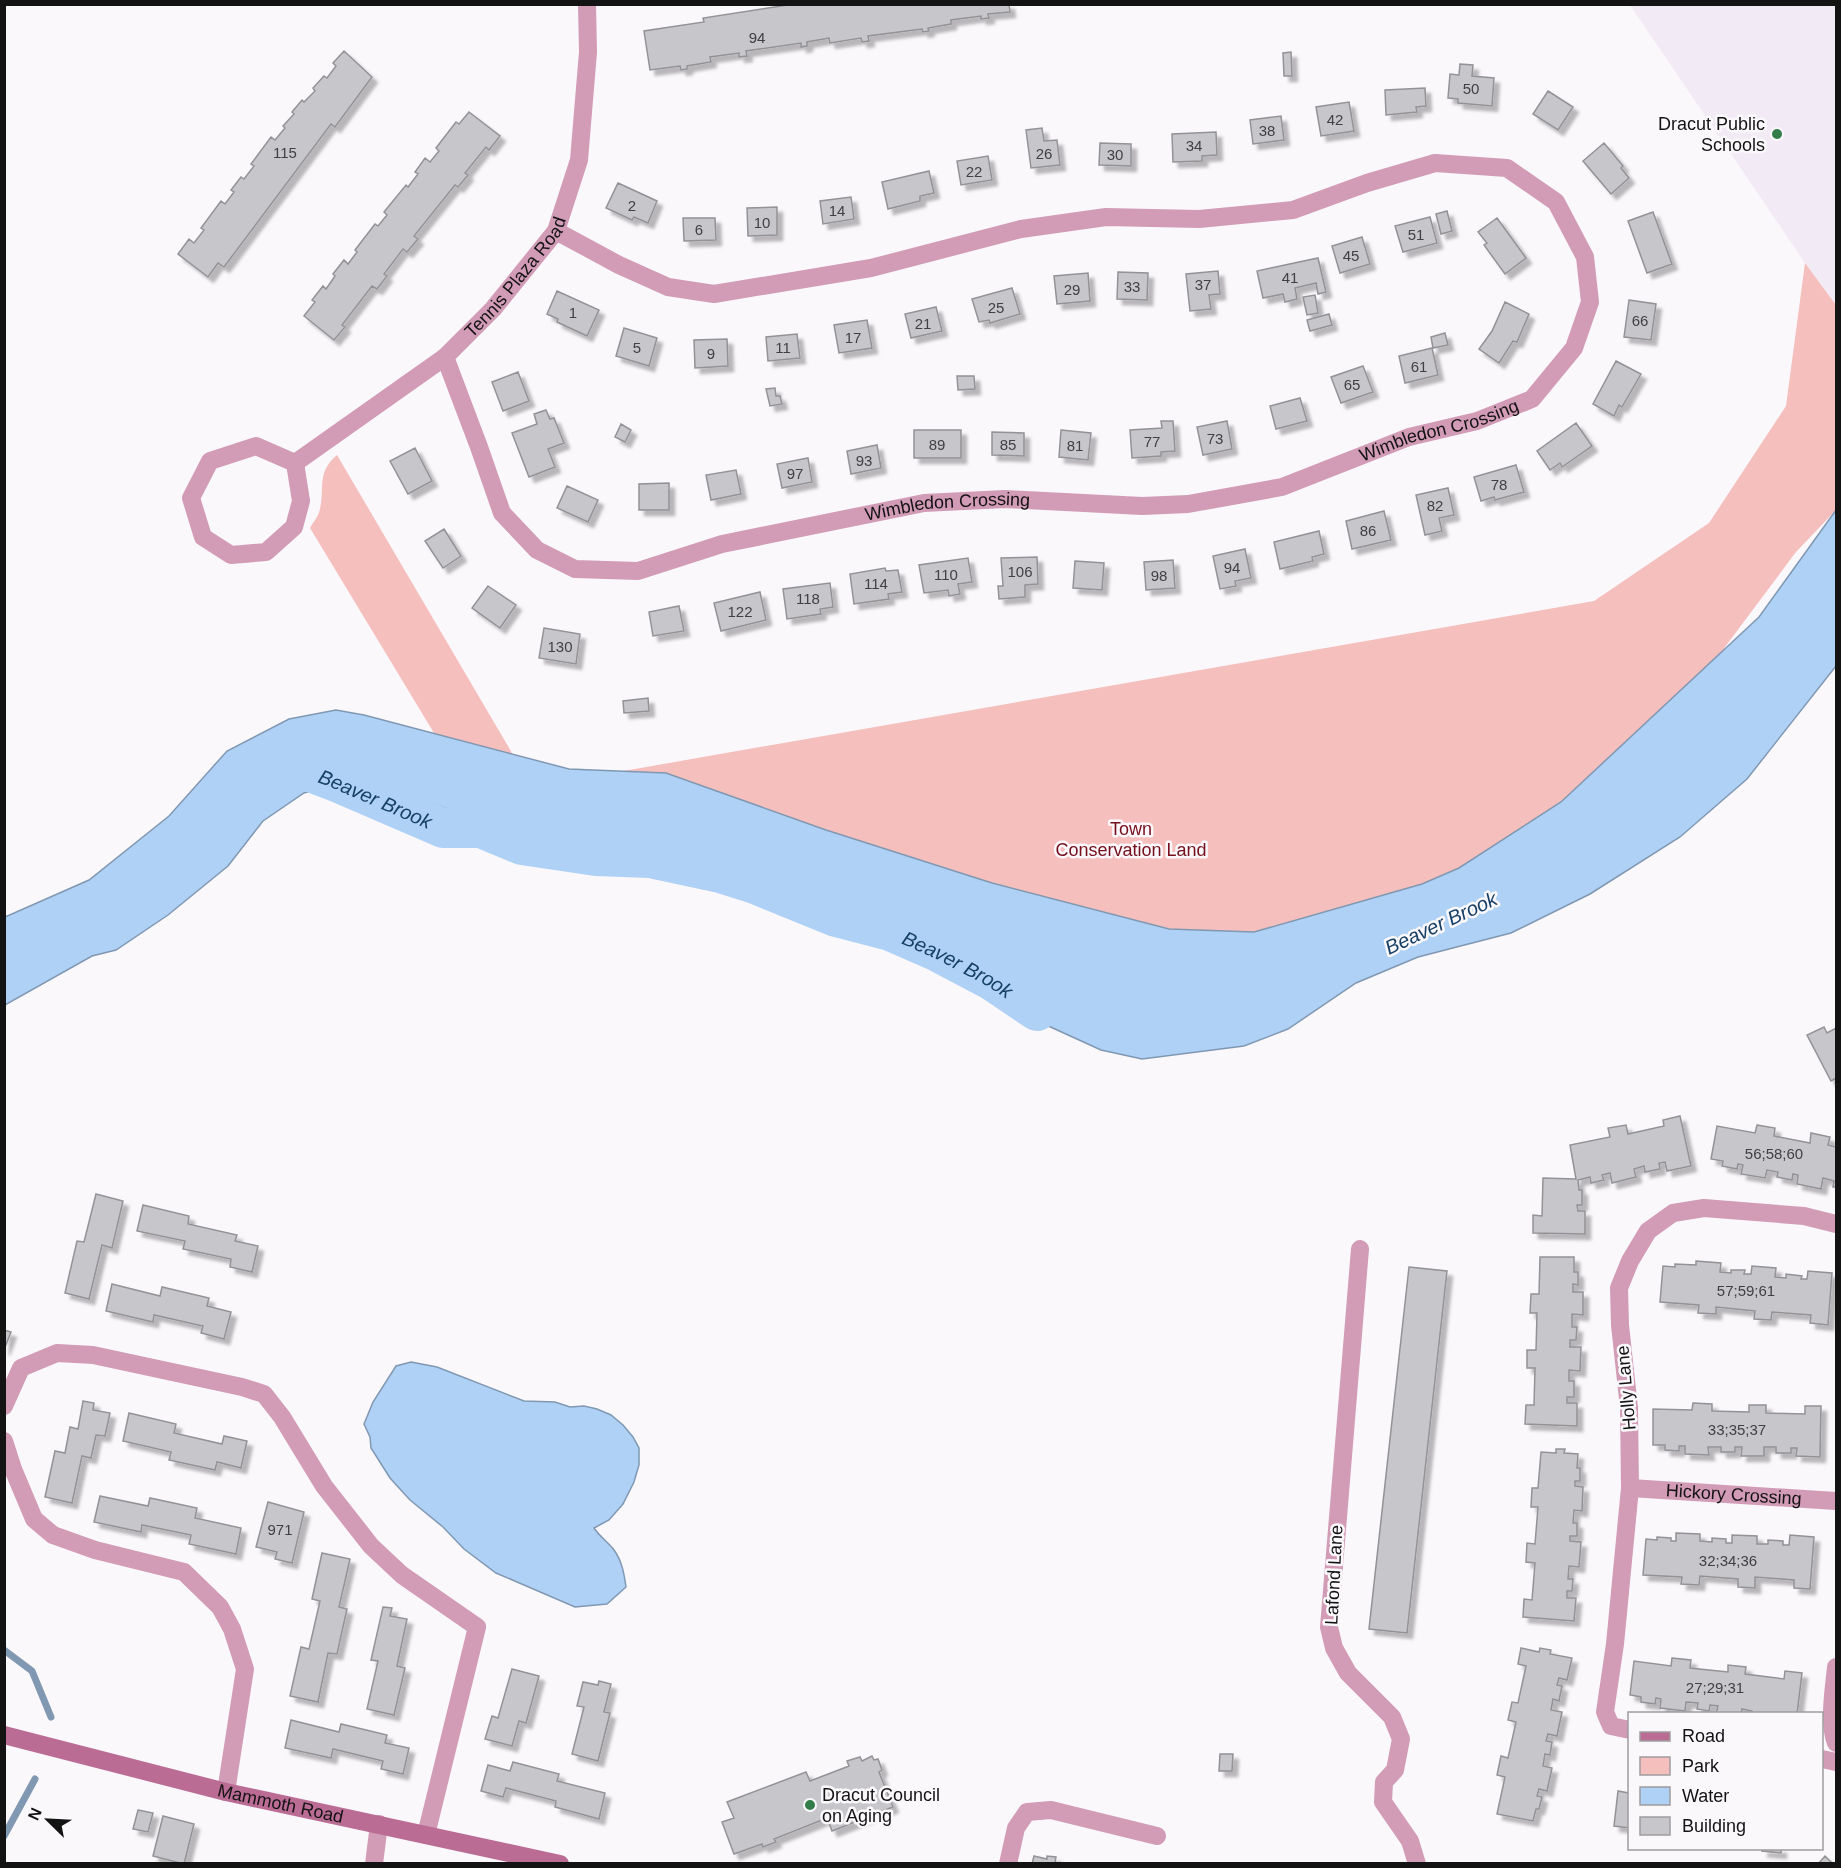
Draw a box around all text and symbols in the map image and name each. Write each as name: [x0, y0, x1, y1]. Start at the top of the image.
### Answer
house number: 94: [749, 29, 765, 46]
house number: 50: [1463, 80, 1479, 97]
house number: 42: [1327, 111, 1343, 128]
place label: Dracut Public Schools: [1658, 114, 1765, 155]
house number: 38: [1259, 122, 1275, 139]
marker: Dracut Public Schools: [1770, 127, 1784, 141]
house number: 34: [1186, 137, 1202, 154]
house number: 115: [273, 144, 297, 161]
house number: 26: [1036, 145, 1052, 162]
house number: 30: [1107, 146, 1123, 163]
house number: 22: [966, 163, 982, 180]
house number: 2: [628, 197, 636, 214]
house number: 14: [829, 202, 845, 219]
street label: Tennis Plaza Road: [461, 214, 570, 341]
house number: 10: [754, 214, 770, 231]
house number: 6: [695, 221, 703, 238]
house number: 51: [1408, 226, 1424, 243]
house number: 45: [1343, 247, 1359, 264]
house number: 41: [1282, 269, 1298, 286]
house number: 37: [1195, 276, 1211, 293]
house number: 33: [1124, 278, 1140, 295]
house number: 29: [1064, 281, 1080, 298]
house number: 25: [988, 299, 1004, 316]
house number: 1: [569, 304, 577, 321]
house number: 66: [1632, 312, 1648, 329]
house number: 21: [915, 315, 931, 332]
house number: 17: [845, 329, 861, 346]
house number: 5: [633, 339, 641, 356]
house number: 11: [775, 339, 791, 356]
house number: 9: [707, 345, 715, 362]
house number: 61: [1411, 358, 1427, 375]
house number: 65: [1344, 376, 1360, 393]
street label: Wimbledon Crossing: [1357, 395, 1522, 465]
house number: 73: [1207, 430, 1223, 447]
house number: 77: [1144, 433, 1160, 450]
house number: 89: [929, 436, 945, 453]
house number: 85: [1000, 436, 1016, 453]
house number: 81: [1067, 437, 1083, 454]
house number: 93: [856, 452, 872, 469]
house number: 97: [787, 465, 803, 482]
house number: 78: [1491, 476, 1507, 493]
street label: Wimbledon Crossing: [863, 489, 1031, 525]
house number: 82: [1427, 497, 1443, 514]
house number: 86: [1360, 522, 1376, 539]
house number: 94: [1224, 559, 1240, 576]
house number: 106: [1007, 563, 1033, 580]
house number: 110: [934, 566, 958, 583]
house number: 98: [1151, 567, 1167, 584]
house number: 114: [864, 575, 888, 592]
house number: 118: [796, 590, 820, 607]
house number: 122: [727, 603, 753, 620]
house number: 130: [547, 638, 573, 655]
water label: Beaver Brook: [315, 765, 436, 833]
park label: Town Conservation Land: [1055, 819, 1207, 860]
water label: Beaver Brook: [1381, 887, 1501, 959]
water label: Beaver Brook: [899, 927, 1018, 1003]
house number: 56;58;60: [1745, 1145, 1803, 1162]
house number: 57;59;61: [1717, 1282, 1775, 1299]
street label: Holly Lane: [1612, 1345, 1640, 1431]
house number: 33;35;37: [1708, 1421, 1766, 1438]
street label: Hickory Crossing: [1665, 1480, 1802, 1509]
house number: 971: [267, 1521, 293, 1538]
street label: Lafond Lane: [1321, 1524, 1347, 1626]
house number: 32;34;36: [1699, 1552, 1757, 1569]
house number: 27;29;31: [1686, 1679, 1744, 1696]
legend: [1628, 1712, 1823, 1850]
text: Road: [1682, 1726, 1725, 1746]
text: Park: [1682, 1756, 1720, 1776]
street label: Mammoth Road: [216, 1780, 345, 1827]
place label: Dracut Council on Aging: [822, 1785, 940, 1826]
text: Water: [1682, 1786, 1729, 1806]
north arrow: [18, 1790, 78, 1850]
marker: Dracut Council on Aging: [803, 1798, 817, 1812]
text: N: [25, 1805, 45, 1823]
text: Building: [1682, 1816, 1746, 1836]

